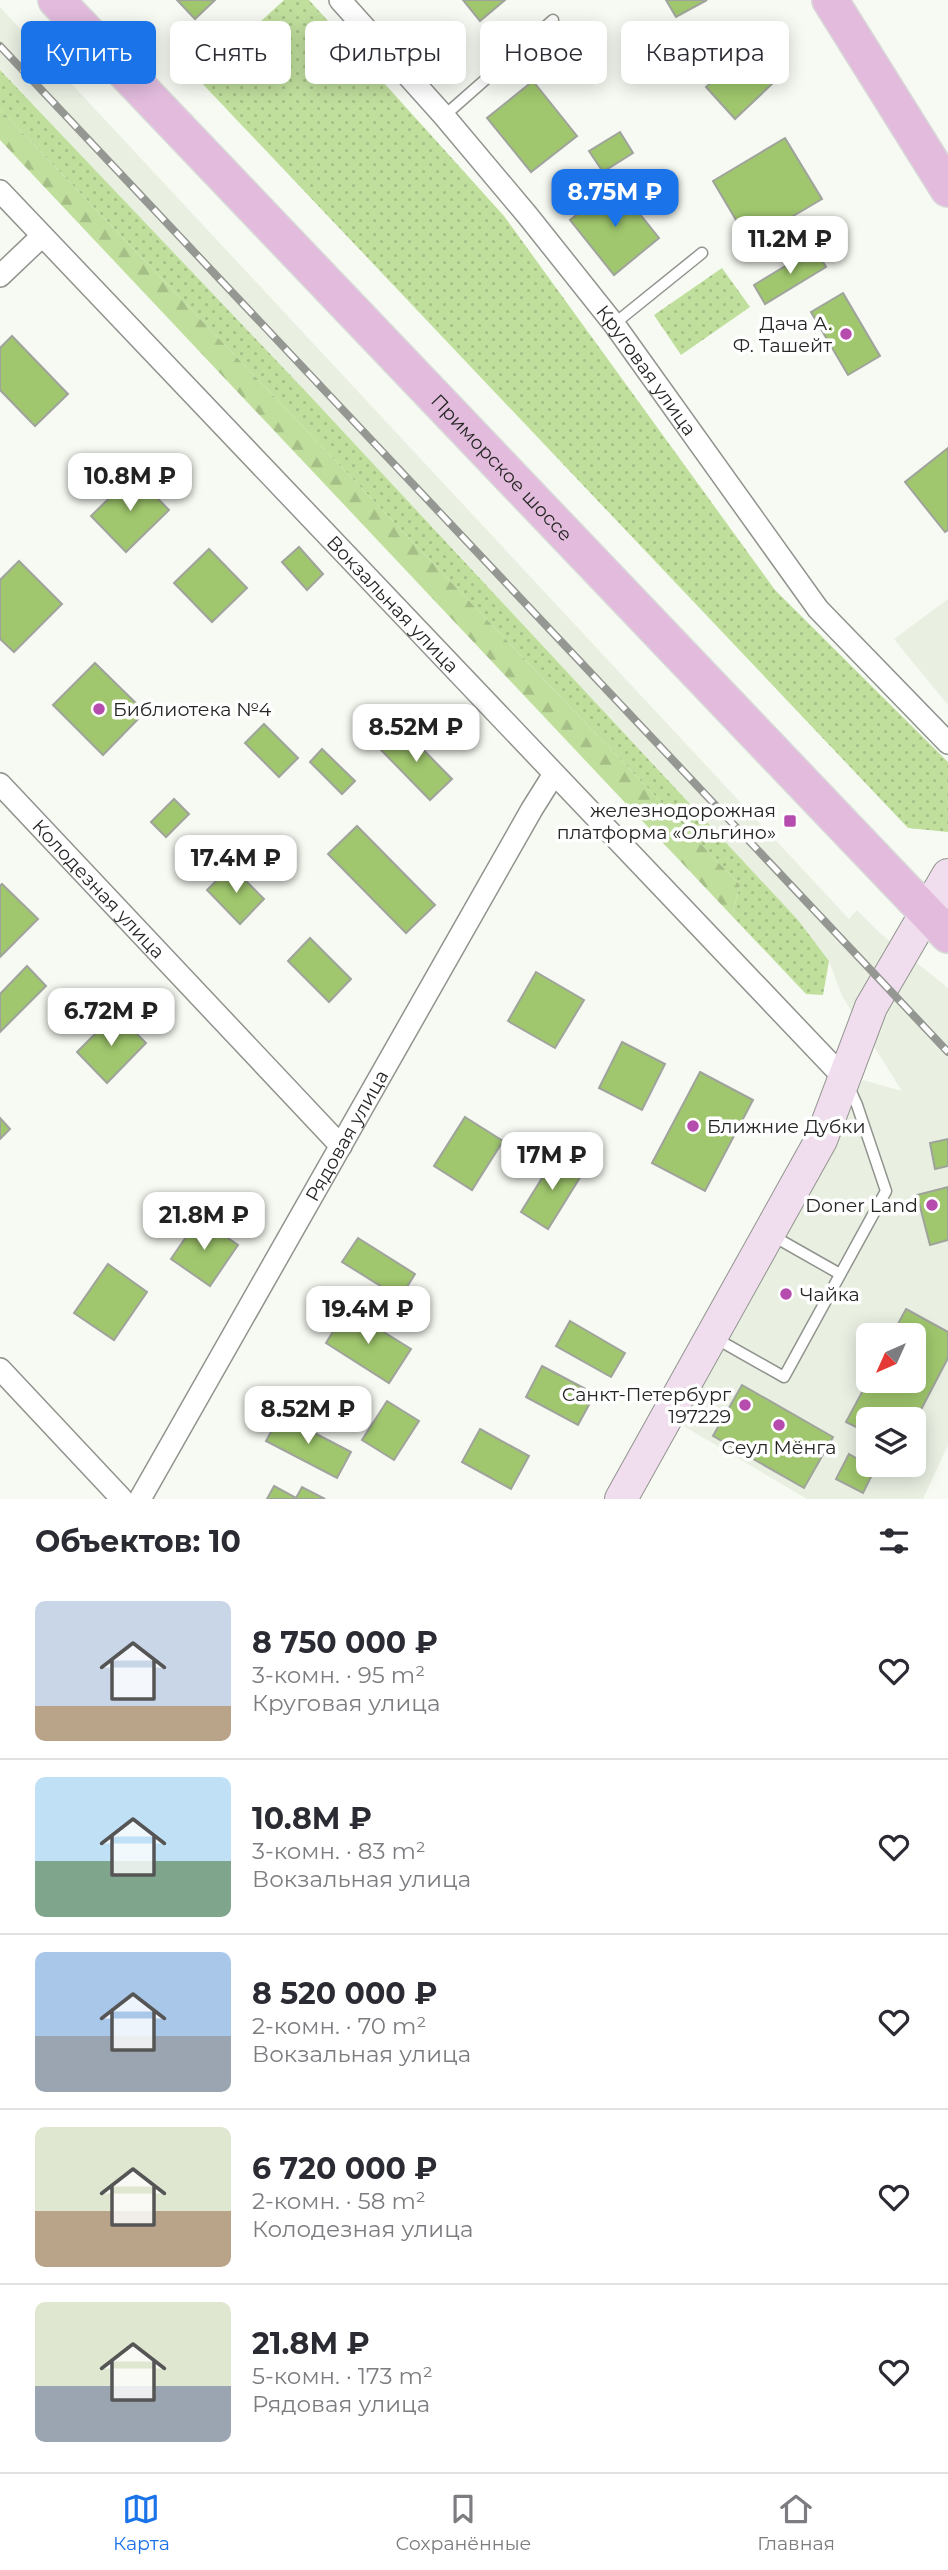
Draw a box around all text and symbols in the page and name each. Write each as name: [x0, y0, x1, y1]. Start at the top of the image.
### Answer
chip: Купить: [21, 21, 156, 84]
chip: Снять: [170, 21, 291, 84]
chip: Фильтры: [305, 21, 466, 84]
chip: Новое: [480, 21, 607, 84]
chip: Квартира: [621, 21, 789, 84]
pin: 8.75M ₽: [550, 170, 680, 229]
text: 8.75M ₽: [568, 178, 662, 206]
pin: 11.2M ₽: [725, 216, 855, 276]
text: 11.2M ₽: [748, 225, 832, 253]
street label: Круговая улица: [591, 300, 701, 440]
place label: Дача А. Ф. Ташейт: [733, 312, 832, 357]
marker: Дача А. Ф. Ташейт: [838, 326, 854, 342]
street label: Приморское шоссе: [426, 389, 577, 546]
pin: 10.8M ₽: [65, 454, 195, 513]
text: 10.8M ₽: [84, 462, 176, 490]
street label: Вокзальная улица: [322, 531, 463, 678]
place label: Библиотека №4: [113, 698, 272, 721]
marker: Библиотека №4: [91, 701, 107, 717]
pin: 8.52M ₽: [351, 704, 481, 764]
text: 8.52M ₽: [369, 713, 463, 741]
place label: железнодорожная платформа «Ольгино»: [557, 799, 776, 844]
marker: железнодорожная платформа «Ольгино»: [782, 813, 798, 829]
street label: Колодезная улица: [27, 815, 169, 964]
pin: 17.4M ₽: [171, 836, 301, 895]
text: 17.4M ₽: [191, 844, 281, 872]
pin: 6.72M ₽: [46, 988, 176, 1048]
text: 6.72M ₽: [64, 997, 158, 1025]
street label: Рядовая улица: [301, 1066, 393, 1206]
place label: Ближние Дубки: [707, 1115, 865, 1138]
marker: Ближние Дубки: [685, 1118, 701, 1134]
pin: 17M ₽: [503, 1132, 601, 1192]
text: 17M ₽: [517, 1141, 587, 1169]
pin: 21.8M ₽: [139, 1192, 269, 1252]
place label: Doner Land: [805, 1194, 918, 1217]
marker: Doner Land: [924, 1197, 940, 1213]
text: 21.8M ₽: [159, 1201, 249, 1229]
place label: Чайка: [800, 1283, 860, 1306]
pin: 19.4M ₽: [303, 1286, 433, 1346]
marker: Чайка: [778, 1286, 794, 1302]
text: 19.4M ₽: [322, 1295, 414, 1323]
north arrow: [856, 1323, 926, 1393]
map controls: [856, 1323, 926, 1477]
place label: Санкт-Петербург 197229: [562, 1383, 731, 1428]
pin: 8.52M ₽: [243, 1386, 373, 1446]
text: 8.52M ₽: [261, 1395, 355, 1423]
marker: Санкт-Петербург 197229: [737, 1397, 753, 1413]
button: layers: [856, 1407, 926, 1477]
marker: Сеул Мёнга: [771, 1417, 787, 1433]
place label: Сеул Мёнга: [722, 1436, 836, 1459]
icon: filters: [875, 1522, 913, 1560]
text: Объектов: 10: [35, 1523, 241, 1560]
text: 8 750 000 ₽: [252, 1624, 438, 1661]
icon: home: [91, 1629, 175, 1713]
icon: heart: [875, 1652, 913, 1690]
text: 3-комн. · 95 m²: [252, 1661, 425, 1689]
text: Круговая улица: [252, 1689, 440, 1717]
text: 10.8M ₽: [252, 1800, 372, 1837]
icon: home: [91, 1805, 175, 1889]
icon: heart: [875, 1828, 913, 1866]
text: 3-комн. · 83 m²: [252, 1837, 426, 1865]
text: Вокзальная улица: [252, 1865, 471, 1893]
text: 8 520 000 ₽: [252, 1975, 437, 2012]
icon: home: [91, 1980, 175, 2064]
icon: heart: [875, 2003, 913, 2041]
text: 2-комн. · 70 m²: [252, 2012, 426, 2040]
text: Вокзальная улица: [252, 2040, 471, 2068]
text: 6 720 000 ₽: [252, 2150, 438, 2187]
icon: home: [91, 2155, 175, 2239]
icon: heart: [875, 2178, 913, 2216]
text: 2-комн. · 58 m²: [252, 2187, 426, 2215]
text: Колодезная улица: [252, 2215, 473, 2243]
text: 21.8M ₽: [252, 2325, 370, 2362]
icon: home: [91, 2330, 175, 2414]
icon: heart: [875, 2353, 913, 2391]
text: 5-комн. · 173 m²: [252, 2362, 433, 2390]
text: Рядовая улица: [252, 2390, 430, 2418]
tab: Карта: [113, 2490, 170, 2555]
tab: Сохранённые: [396, 2490, 531, 2555]
tab: Главная: [757, 2490, 835, 2555]

